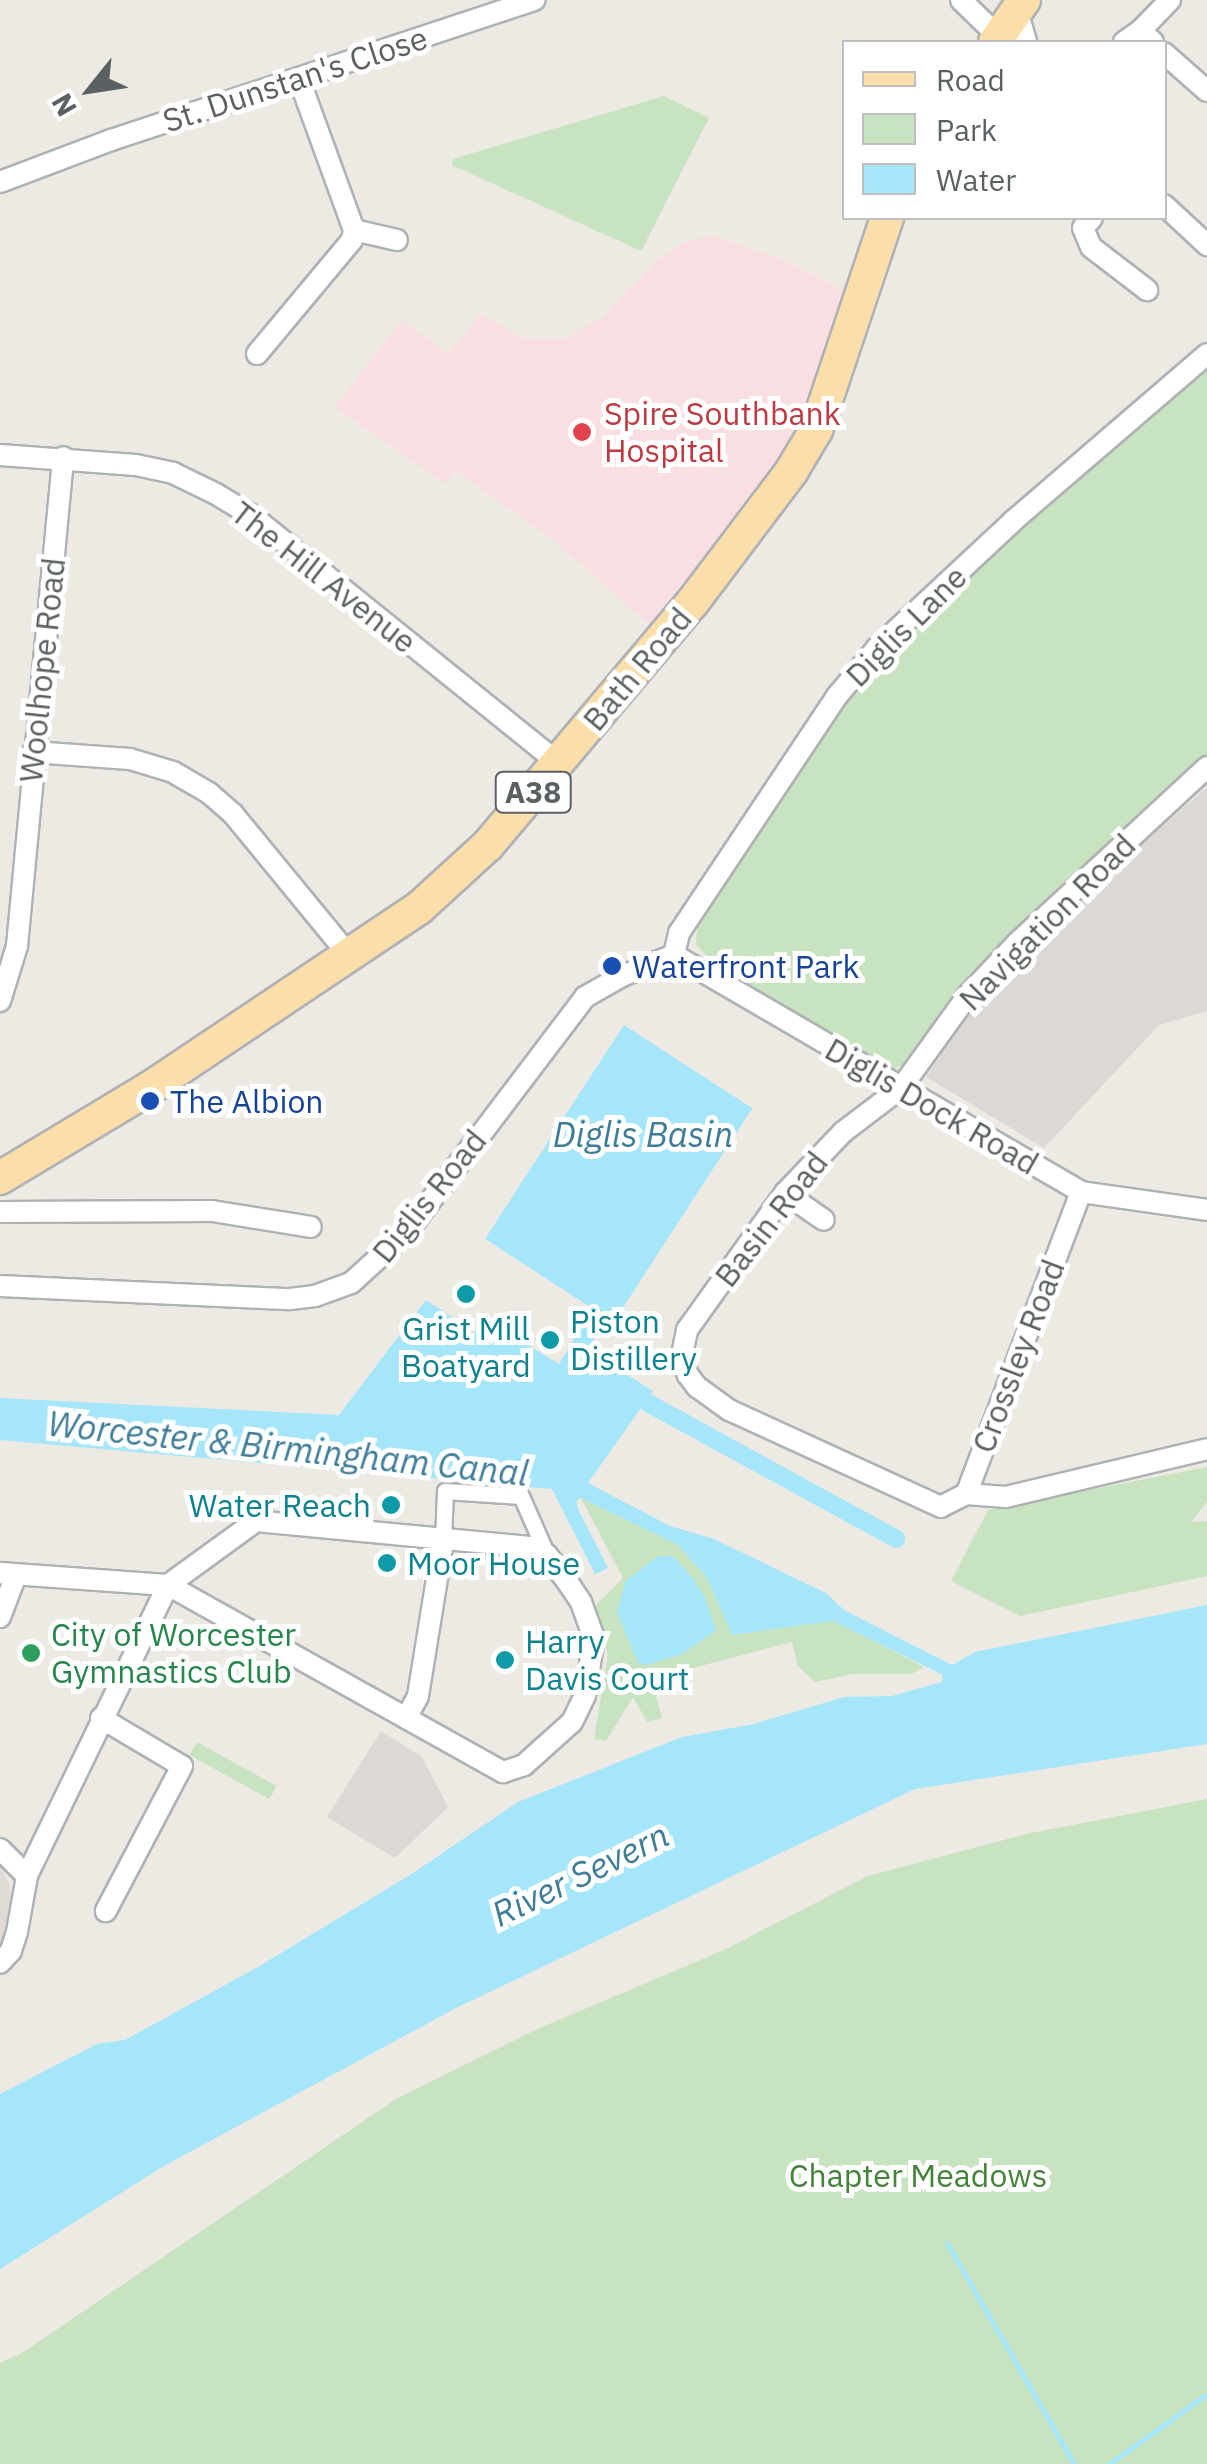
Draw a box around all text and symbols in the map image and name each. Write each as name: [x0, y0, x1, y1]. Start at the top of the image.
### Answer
street label: St. Dunstan's Close: [158, 18, 432, 140]
north arrow: [40, 40, 140, 140]
legend: [842, 40, 1167, 220]
text: Road: [936, 60, 1005, 99]
text: N: [42, 87, 85, 123]
text: Park: [936, 110, 997, 149]
text: Water: [936, 160, 1016, 199]
place label: Spire Southbank Hospital: [604, 395, 841, 470]
marker: Spire Southbank Hospital: [569, 419, 595, 445]
street label: The Hill Avenue: [224, 493, 424, 661]
street label: Woolhope Road: [11, 556, 73, 784]
street label: Diglis Lane: [838, 558, 974, 694]
street label: Bath Road: [575, 600, 699, 738]
road number: A38: [493, 767, 573, 817]
street label: Navigation Road: [951, 826, 1143, 1018]
place label: Waterfront Park: [632, 947, 859, 985]
marker: Waterfront Park: [601, 955, 623, 977]
street label: Diglis Dock Road: [819, 1029, 1045, 1183]
place label: The Albion: [170, 1082, 323, 1120]
marker: The Albion: [139, 1090, 161, 1112]
water label: Diglis Basin: [553, 1113, 733, 1155]
street label: Diglis Road: [364, 1122, 494, 1270]
street label: Basin Road: [706, 1144, 836, 1294]
street label: Crossley Road: [964, 1254, 1072, 1458]
marker: Grist Mill Boatyard: [455, 1283, 477, 1305]
place label: Piston Distillery: [570, 1303, 697, 1378]
place label: Grist Mill Boatyard: [401, 1310, 531, 1385]
marker: Piston Distillery: [539, 1329, 561, 1351]
water label: Worcester & Birmingham Canal: [46, 1402, 530, 1494]
place label: Water Reach: [189, 1486, 371, 1524]
marker: Water Reach: [380, 1494, 402, 1516]
place label: Moor House: [407, 1544, 580, 1582]
marker: Moor House: [376, 1552, 398, 1574]
place label: City of Worcester Gymnastics Club: [51, 1616, 296, 1691]
place label: Harry Davis Court: [525, 1623, 689, 1698]
marker: City of Worcester Gymnastics Club: [20, 1642, 42, 1664]
marker: Harry Davis Court: [494, 1649, 516, 1671]
water label: River Severn: [485, 1813, 675, 1935]
park label: Chapter Meadows: [789, 2156, 1047, 2194]

